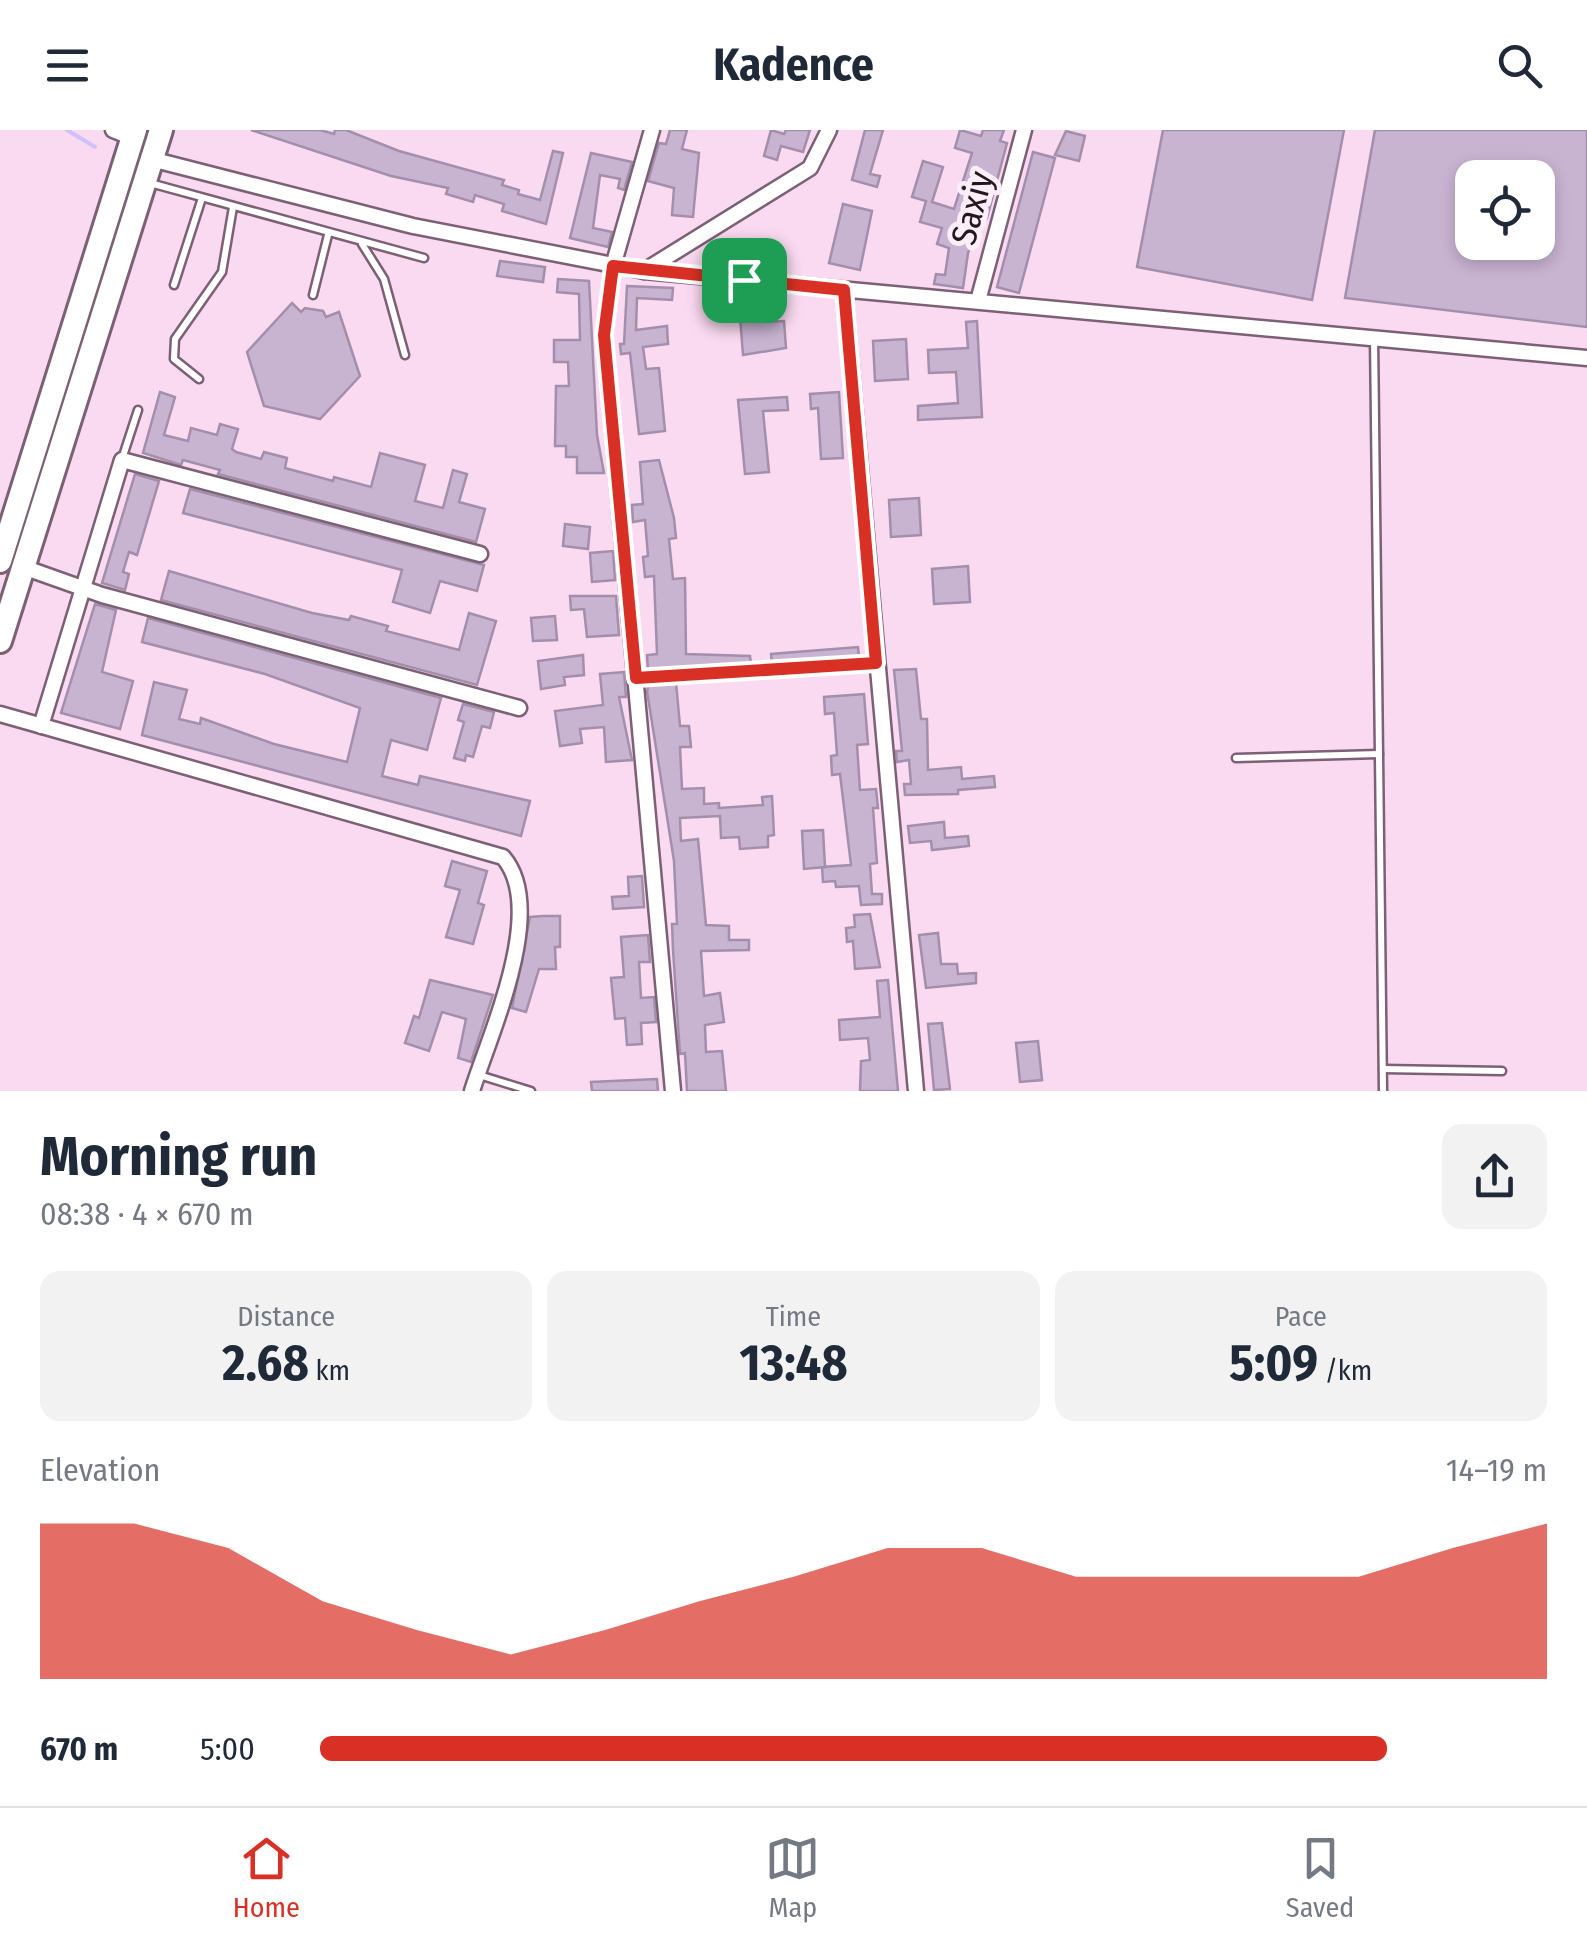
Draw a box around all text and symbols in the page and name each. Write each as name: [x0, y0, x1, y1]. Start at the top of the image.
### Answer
icon: menu: [40, 38, 95, 93]
text: Kadence: [713, 38, 874, 92]
icon: search: [1492, 38, 1547, 93]
map controls: [1455, 160, 1555, 260]
button: locate: [1455, 160, 1555, 260]
street label: Saxiy: [942, 166, 1002, 249]
pin: [702, 238, 787, 323]
icon: arrive: [717, 253, 772, 308]
text: Morning run: [40, 1124, 317, 1190]
button: share: [1442, 1124, 1547, 1229]
text: 08:38 · 4 × 670 m: [40, 1195, 254, 1233]
text: Distance: [237, 1300, 335, 1333]
text: Time: [766, 1300, 821, 1333]
text: Pace: [1275, 1300, 1327, 1333]
text: 2.68: [222, 1333, 309, 1393]
text: 13:48: [739, 1333, 848, 1393]
text: 5:09: [1229, 1333, 1318, 1393]
text: km: [309, 1354, 350, 1387]
text: /km: [1318, 1354, 1372, 1387]
text: Elevation: [40, 1451, 160, 1489]
text: 14–19 m: [1446, 1451, 1547, 1489]
text: 670 m: [40, 1730, 118, 1768]
text: 5:00: [200, 1730, 255, 1768]
tab: Home: [233, 1831, 300, 1924]
tab: Map: [765, 1831, 820, 1924]
tab: Saved: [1286, 1831, 1354, 1924]

